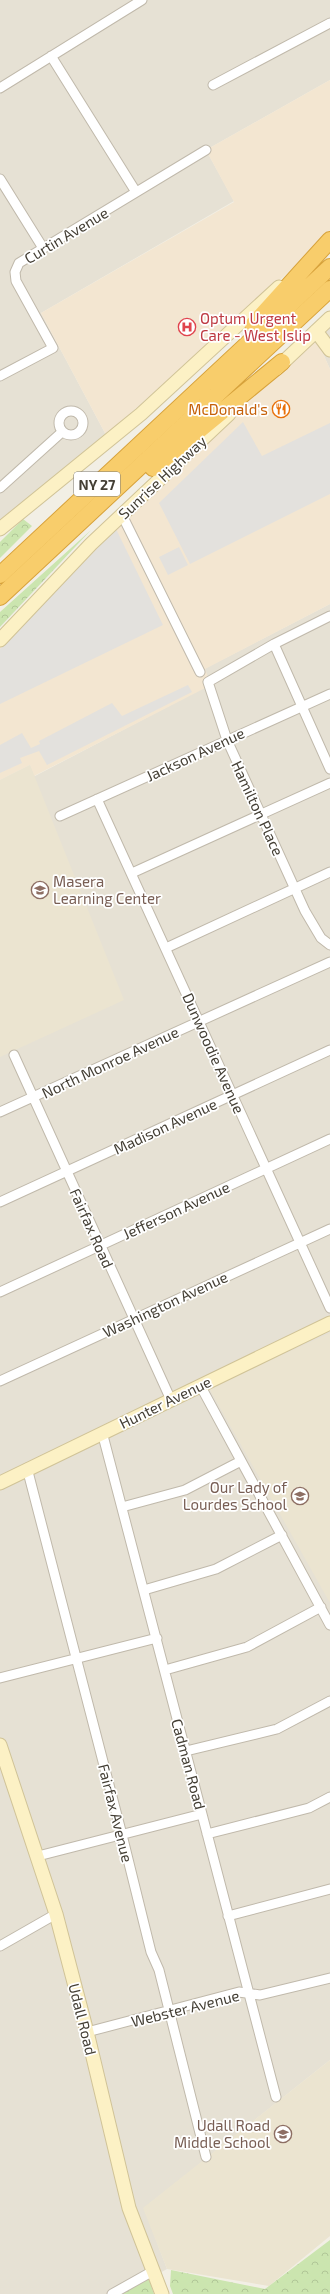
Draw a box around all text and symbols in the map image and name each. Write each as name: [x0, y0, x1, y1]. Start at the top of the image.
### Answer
street label: Curtin Avenue: [21, 203, 111, 267]
place label: Optum Urgent Care - West Islip: [200, 309, 311, 344]
hospital icon: Optum Urgent Care - West Islip: [177, 317, 197, 337]
restaurant icon: McDonald's: [271, 399, 291, 419]
place label: McDonald's: [188, 400, 268, 418]
street label: Sunrise Highway: [114, 432, 210, 522]
road number: NY 27: [74, 472, 120, 496]
street label: Jackson Avenue: [143, 723, 247, 785]
street label: Hamilton Place: [228, 758, 288, 858]
place label: Masera Learning Center: [53, 872, 161, 907]
school or university icon: Masera Learning Center: [30, 880, 50, 900]
street label: Dunwoodie Avenue: [179, 990, 249, 1116]
street label: North Monroe Avenue: [39, 1022, 181, 1102]
street label: Madison Avenue: [111, 1094, 219, 1158]
street label: Jefferson Avenue: [120, 1177, 232, 1243]
street label: Fairfax Road: [66, 1185, 118, 1271]
street label: Washington Avenue: [100, 1267, 230, 1341]
street label: Hunter Avenue: [116, 1372, 214, 1432]
place label: Our Lady of Lourdes School: [183, 1478, 288, 1513]
school or university icon: Our Lady of Lourdes School: [290, 1486, 310, 1506]
street label: Cadman Road: [168, 1717, 210, 1811]
street label: Fairfax Avenue: [95, 1762, 137, 1864]
street label: Udall Road: [65, 1981, 101, 2057]
street label: Webster Avenue: [129, 1986, 241, 2030]
place label: Udall Road Middle School: [174, 2116, 271, 2151]
school or university icon: Udall Road Middle School: [273, 2124, 293, 2144]

